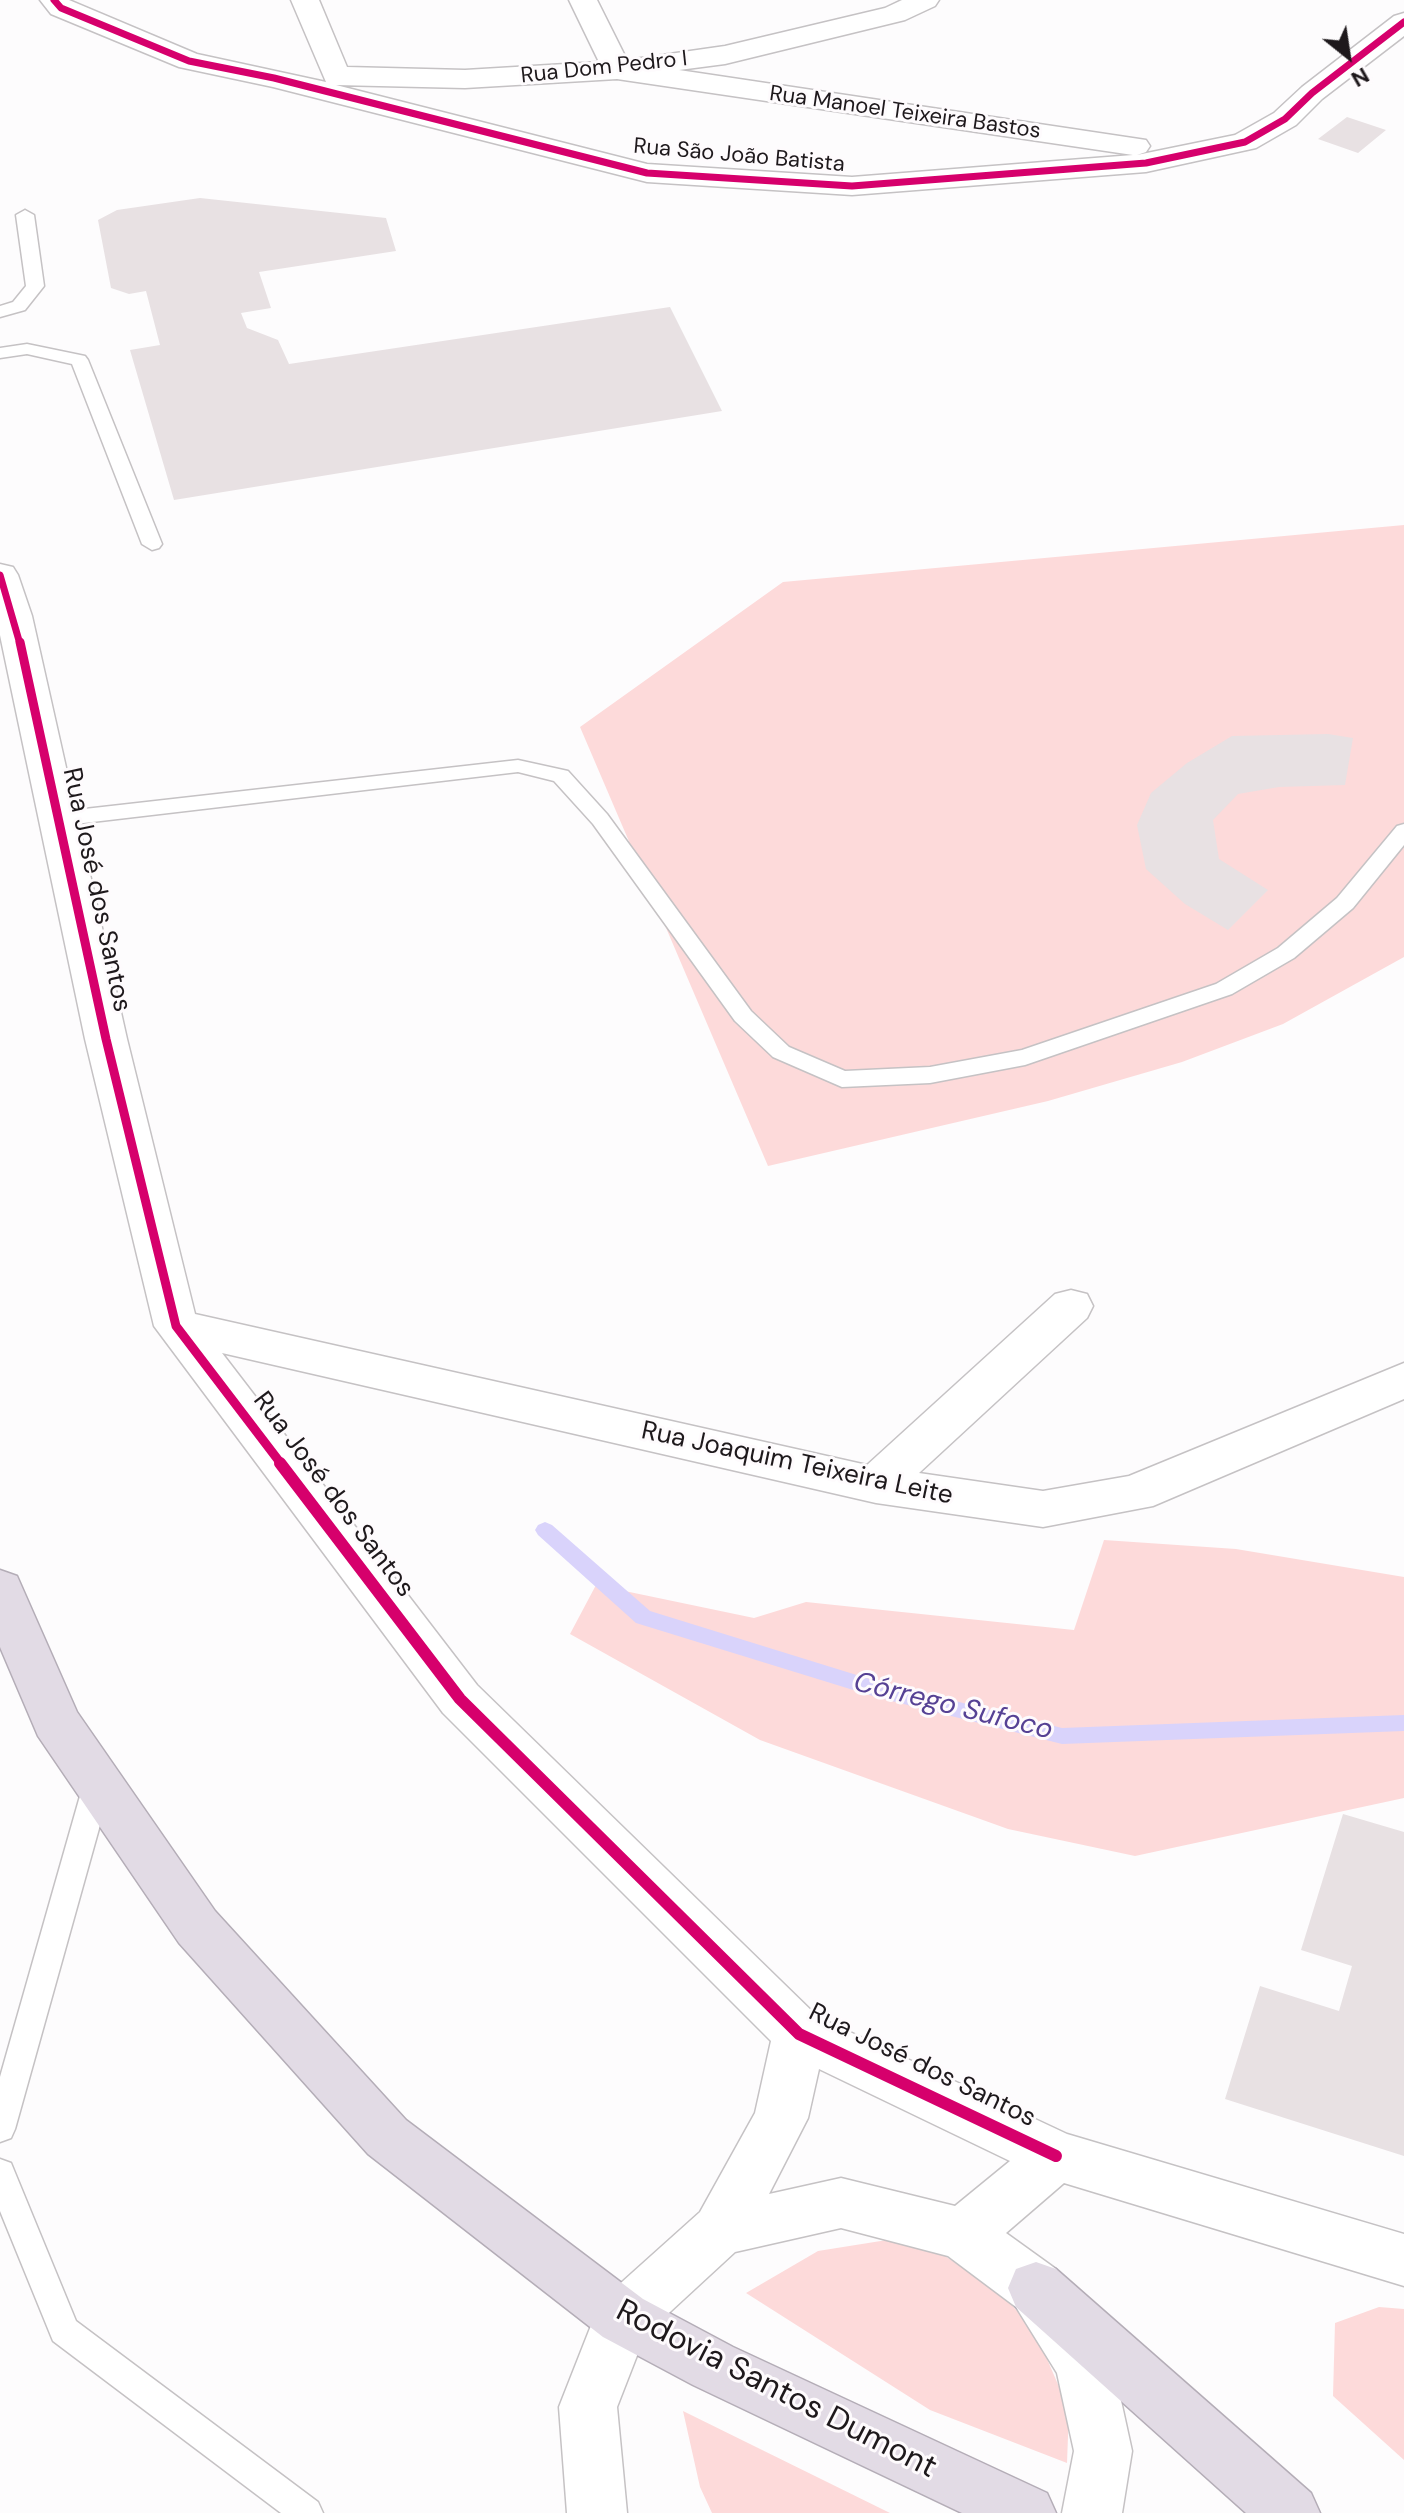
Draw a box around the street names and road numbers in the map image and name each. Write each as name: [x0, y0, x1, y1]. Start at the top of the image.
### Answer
street label: Rua Dom Pedro I: [519, 46, 689, 90]
street label: Rua Manoel Teixeira Bastos: [768, 81, 1042, 145]
street label: Rua São João Batista: [632, 134, 846, 178]
street label: Rua José dos Santos: [55, 765, 137, 1015]
street label: Rua José dos Santos: [246, 1386, 420, 1604]
street label: Rua Joaquim Teixeira Leite: [638, 1416, 956, 1512]
street label: Rua José dos Santos: [803, 1997, 1041, 2135]
street label: Rodovia Santos Dumont: [609, 2292, 943, 2488]

